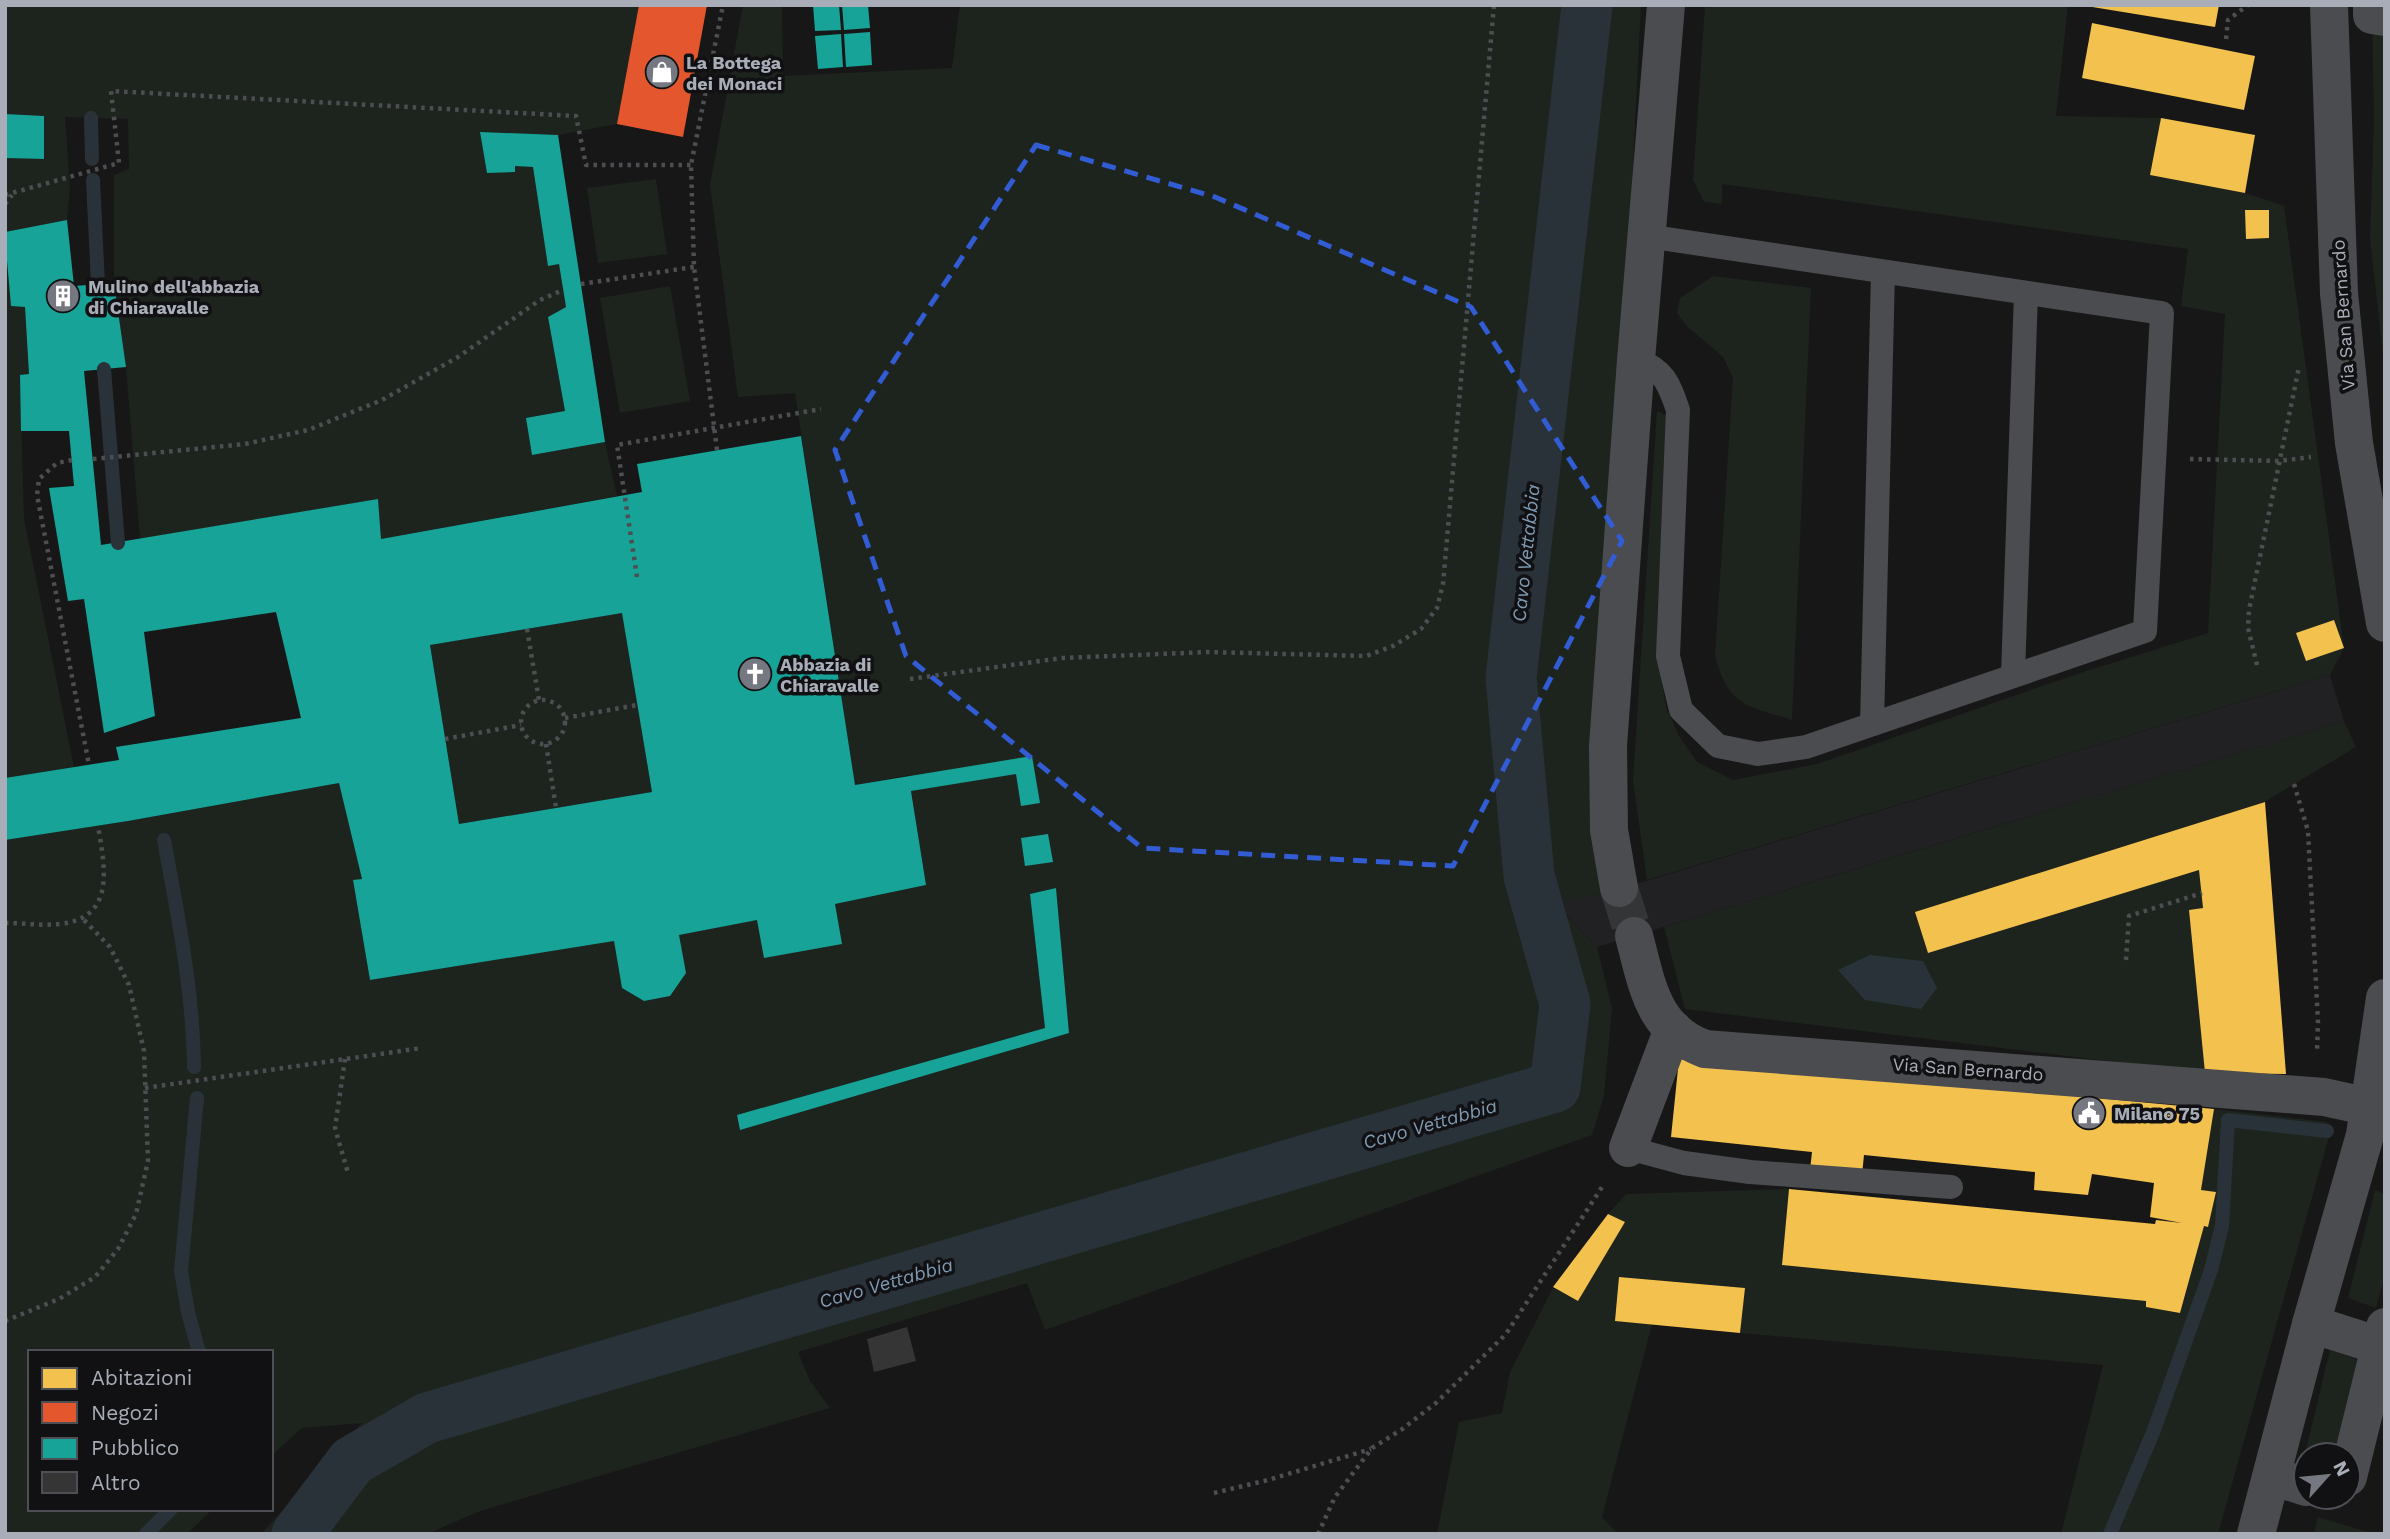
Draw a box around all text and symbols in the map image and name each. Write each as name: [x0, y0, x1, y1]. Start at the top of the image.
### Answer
place label: La Bottega dei Monaci: [686, 52, 782, 94]
shop icon: La Bottega dei Monaci: [643, 53, 681, 91]
street label: Via San Bernardo: [2327, 239, 2359, 391]
place label: Mulino dell'abbazia di Chiaravalle: [88, 276, 260, 318]
building icon: Mulino dell'abbazia di Chiaravalle: [44, 277, 82, 315]
water label: Cavo Vettabbia: [1507, 483, 1545, 623]
place label: Abbazia di Chiaravalle: [780, 654, 879, 696]
church icon: Abbazia di Chiaravalle: [736, 655, 774, 693]
street label: Via San Bernardo: [1892, 1053, 2044, 1085]
water label: Cavo Vettabbia: [1360, 1094, 1500, 1154]
public building icon: Milano 75: [2070, 1094, 2108, 1132]
place label: Milano 75: [2114, 1103, 2200, 1124]
water label: Cavo Vettabbia: [816, 1253, 956, 1313]
legend: [28, 1350, 273, 1511]
text: Abitazioni: [91, 1365, 192, 1390]
text: Negozi: [91, 1400, 159, 1425]
text: Pubblico: [91, 1435, 179, 1460]
north arrow: [2292, 1441, 2362, 1511]
text: N: [2328, 1457, 2355, 1480]
text: Altro: [91, 1470, 141, 1495]

